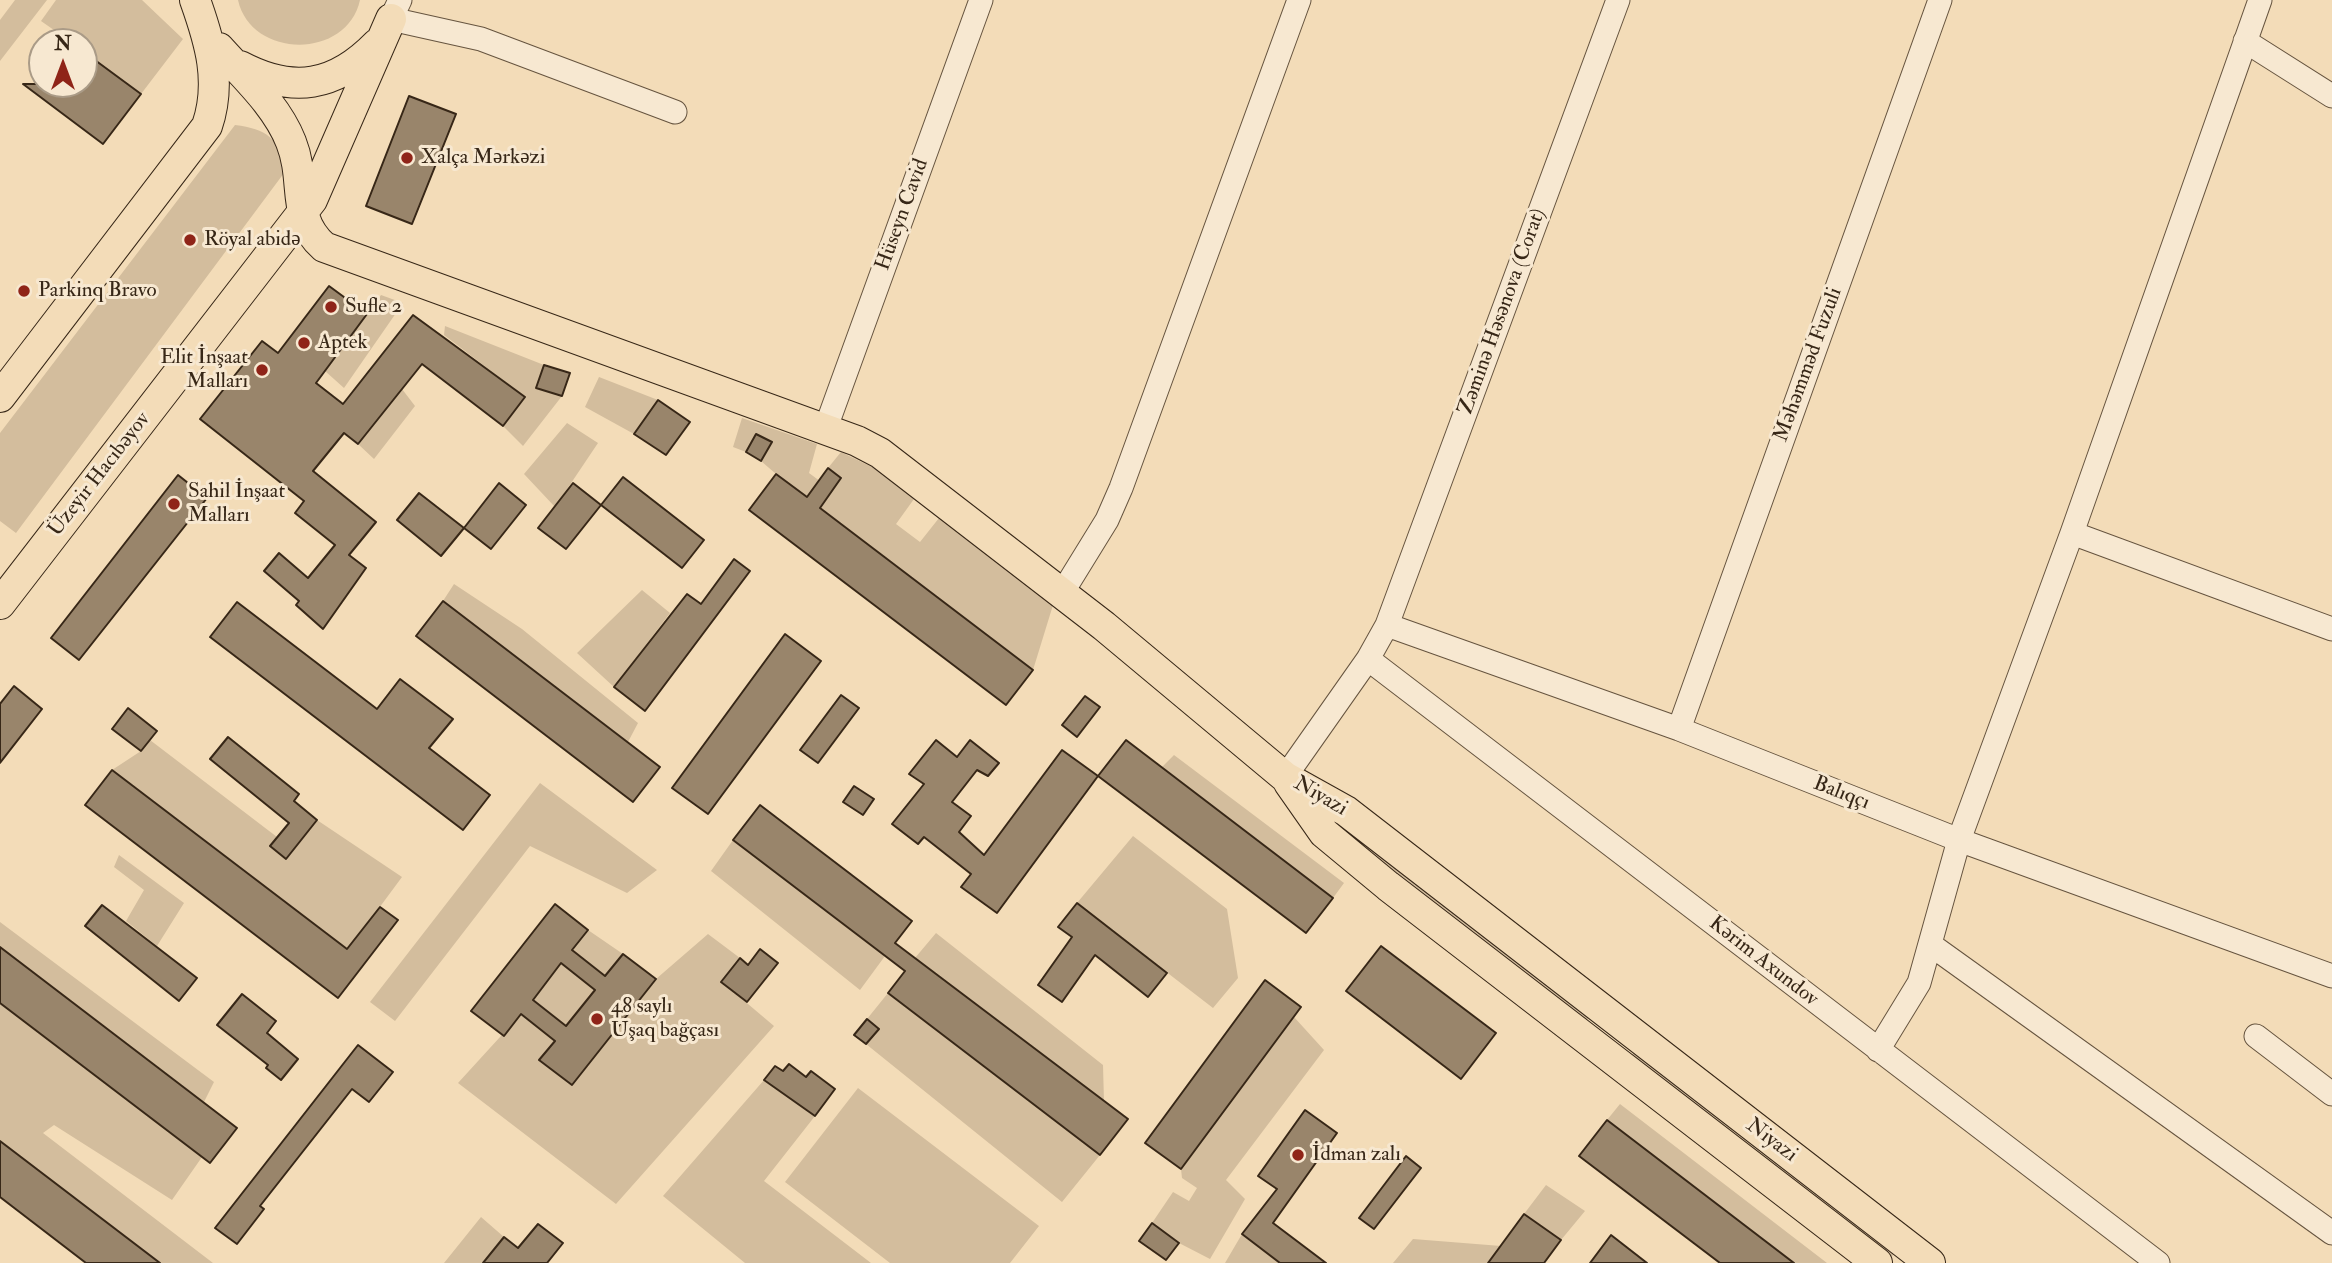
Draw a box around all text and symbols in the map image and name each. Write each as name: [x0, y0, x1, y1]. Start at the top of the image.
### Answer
north arrow: [28, 28, 98, 98]
text: N: [54, 32, 72, 56]
place label: Xalça Mərkəzi: [421, 145, 545, 171]
marker: Xalça Mərkəzi: [399, 150, 415, 166]
street label: Hüseyn Cavid: [871, 156, 935, 274]
street label: Zəminə Həsənova (Corat): [1454, 206, 1552, 418]
place label: Röyal abidə: [204, 227, 300, 253]
marker: Röyal abidə: [182, 232, 198, 248]
place label: Parkinq Bravo: [38, 278, 157, 304]
marker: Parkinq Bravo: [16, 283, 32, 299]
street label: Məhəmməd Fuzuli: [1769, 284, 1849, 446]
place label: Sufle 2: [345, 294, 402, 320]
marker: Sufle 2: [323, 299, 339, 315]
place label: Aptek: [318, 330, 368, 356]
marker: Aptek: [296, 335, 312, 351]
place label: Elit İnşaat Malları: [160, 345, 248, 395]
marker: Elit İnşaat Malları: [254, 362, 270, 378]
street label: Üzeyir Hacıbəyov: [44, 408, 156, 542]
place label: Sahil İnşaat Malları: [188, 479, 285, 529]
marker: Sahil İnşaat Malları: [166, 496, 182, 512]
street label: Niyazi: [1289, 772, 1351, 822]
street label: Balıqçı: [1809, 772, 1873, 816]
street label: Kərim Axundov: [1703, 912, 1823, 1012]
place label: 48 saylı Uşaq bağçası: [611, 994, 719, 1044]
marker: 48 saylı Uşaq bağçası: [589, 1011, 605, 1027]
street label: Niyazi: [1740, 1114, 1802, 1168]
place label: İdman zalı: [1312, 1142, 1401, 1168]
marker: İdman zalı: [1290, 1147, 1306, 1163]

